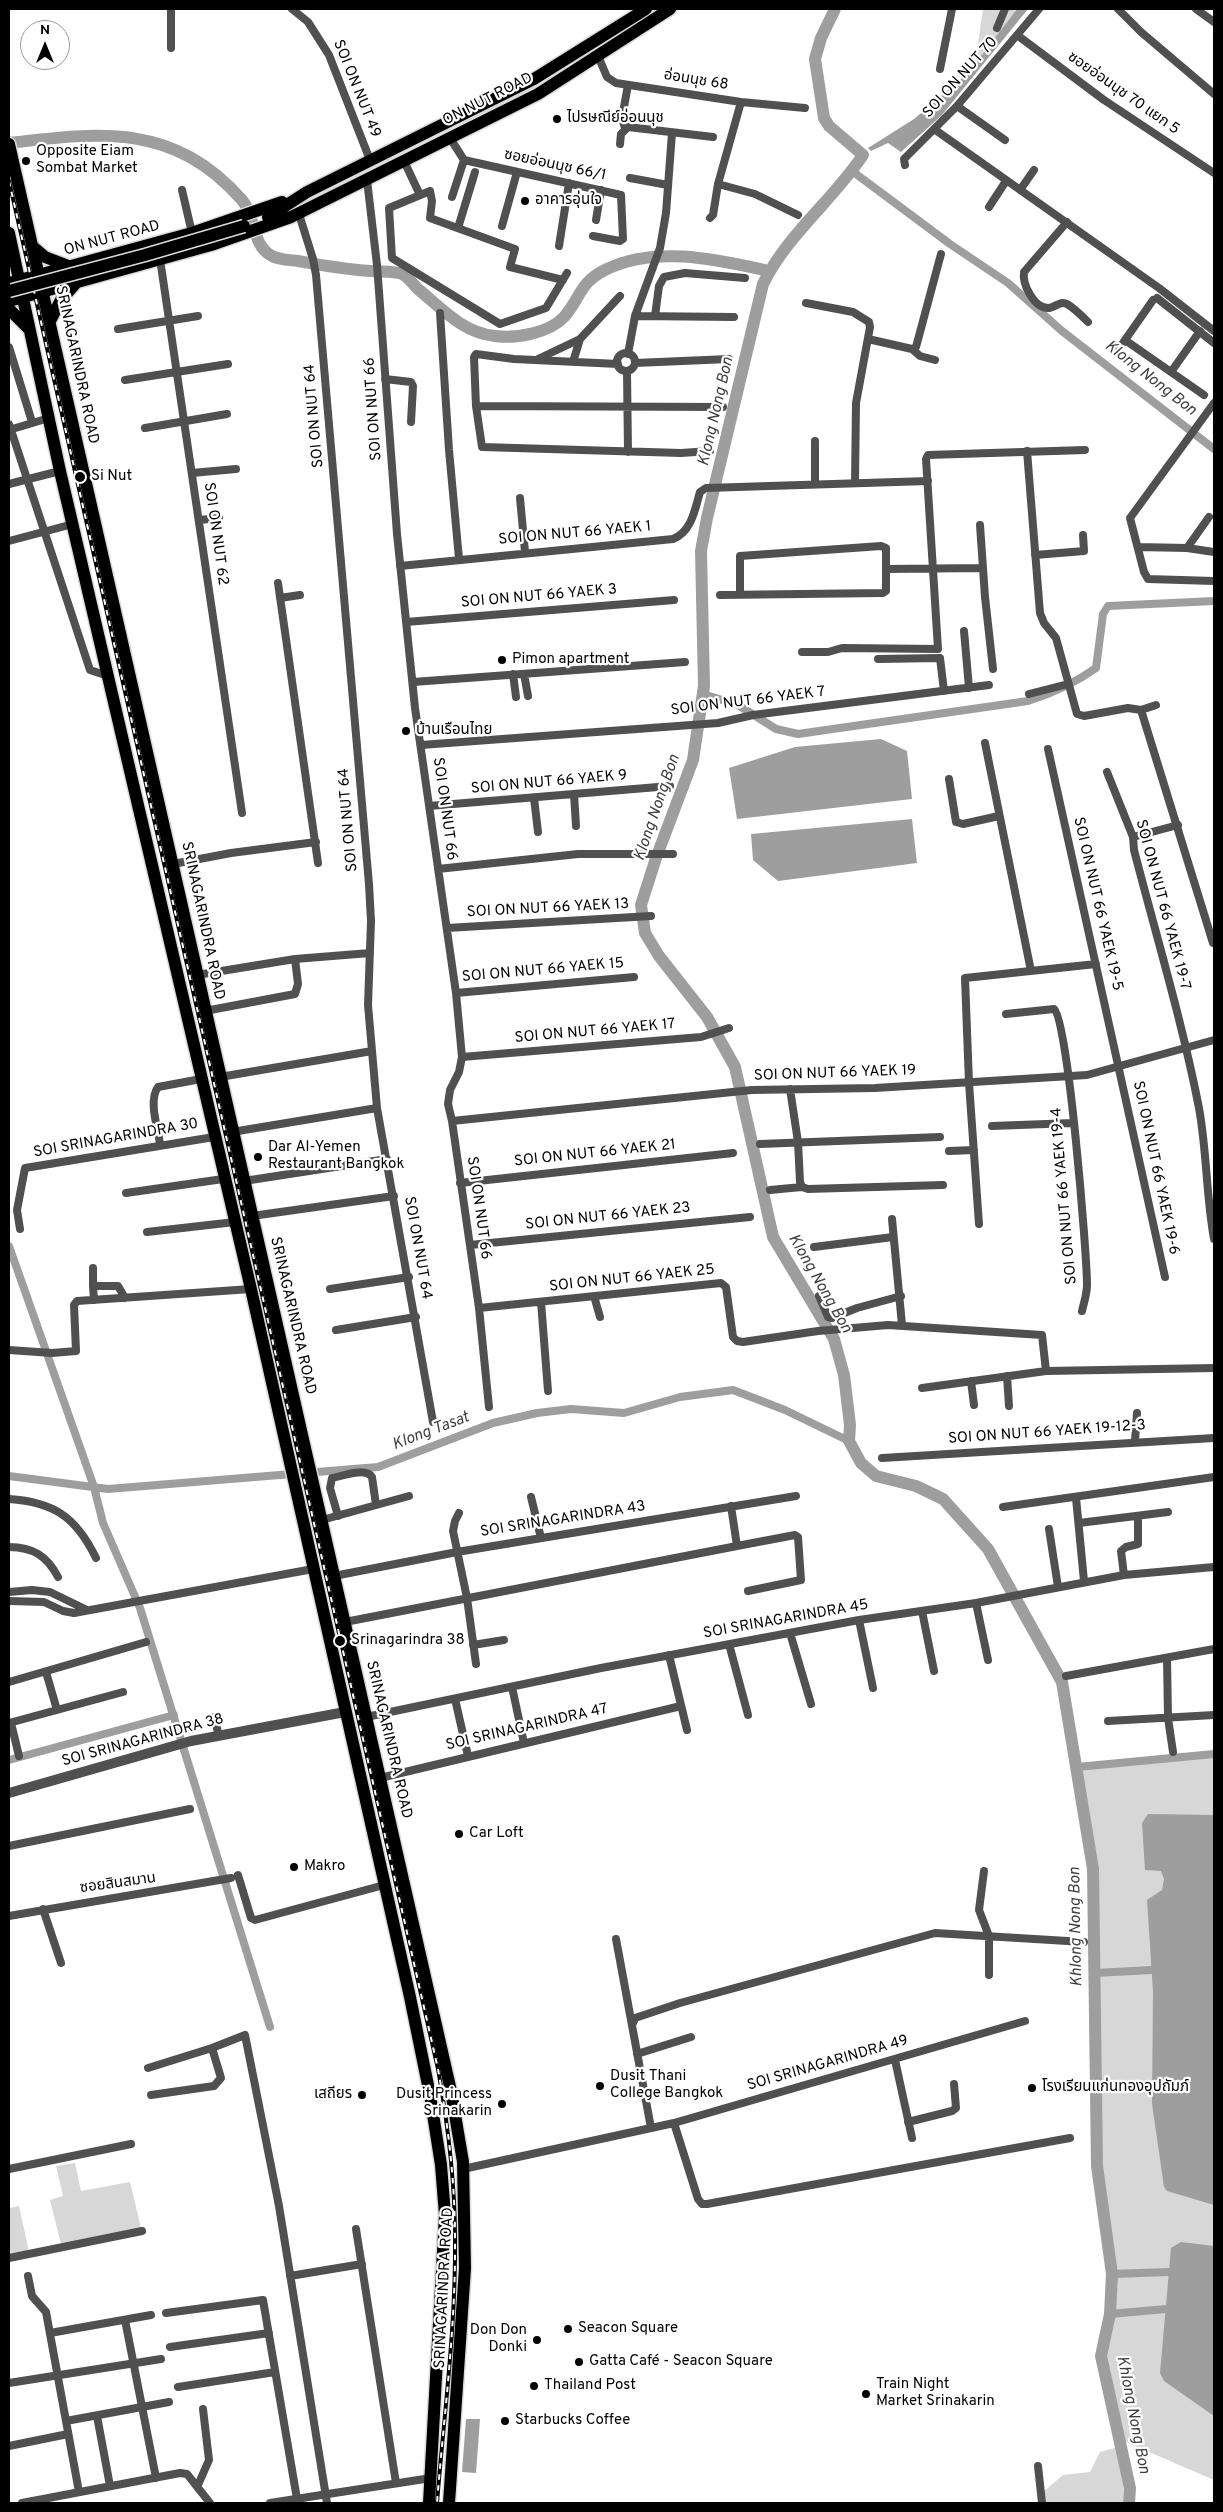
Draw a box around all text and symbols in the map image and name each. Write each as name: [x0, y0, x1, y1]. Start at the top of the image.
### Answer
north arrow: [20, 20, 70, 70]
text: N: [40, 22, 50, 39]
street label: SOI ON NUT 70: [920, 34, 1002, 122]
street label: SOI ON NUT 49: [328, 37, 384, 141]
street label: ซอยอ่อนนุช 70 แยก 5: [1064, 49, 1182, 139]
street label: อ่อนนุช 68: [662, 67, 730, 95]
street label: ON NUT ROAD: [440, 70, 536, 130]
place label: ไปรษณีย์อ่อนนุช: [567, 110, 664, 128]
marker: ไปรษณีย์อ่อนนุช: [551, 113, 563, 125]
place label: Opposite Eiam Sombat Market: [36, 143, 138, 178]
street label: ซอยอ่อนนุช 66/1: [502, 146, 608, 186]
marker: Opposite Eiam Sombat Market: [20, 155, 32, 167]
place label: อาคารอุ่นใจ: [535, 192, 602, 210]
marker: อาคารอุ่นใจ: [519, 195, 531, 207]
street label: ON NUT ROAD: [62, 218, 162, 260]
street label: SRINAGARINDRA ROAD: [50, 284, 102, 446]
water label: Klong Nong Bon: [1100, 337, 1200, 421]
water label: Klong Nong Bon: [695, 356, 739, 468]
street label: SOI ON NUT 66: [361, 357, 387, 461]
street label: SOI ON NUT 64: [301, 363, 329, 469]
place label: Si Nut: [91, 468, 132, 486]
marker: Si Nut: [73, 470, 87, 484]
street label: SOI ON NUT 62: [199, 481, 231, 587]
street label: SOI ON NUT 66 YAEK 1: [498, 518, 652, 550]
street label: SOI ON NUT 66 YAEK 3: [460, 581, 618, 613]
place label: Pimon apartment: [512, 651, 629, 669]
marker: Pimon apartment: [496, 654, 508, 666]
street label: SOI ON NUT 66 YAEK 7: [670, 684, 826, 720]
place label: บ้านเรือนไทย: [416, 722, 492, 740]
marker: บ้านเรือนไทย: [400, 725, 412, 737]
water label: Klong Nong Bon: [631, 752, 685, 864]
street label: SOI ON NUT 66: [428, 756, 460, 862]
street label: SOI ON NUT 64: [335, 767, 363, 873]
street label: SOI ON NUT 66 YAEK 9: [470, 767, 628, 799]
street label: SOI ON NUT 66 YAEK 19-5: [1068, 815, 1126, 993]
street label: SOI ON NUT 66 YAEK 19-7: [1131, 818, 1193, 992]
street label: SRINAGARINDRA ROAD: [176, 840, 228, 1002]
street label: SOI ON NUT 66 YAEK 13: [466, 896, 630, 922]
street label: SOI ON NUT 66 YAEK 15: [461, 955, 625, 987]
street label: SOI ON NUT 66 YAEK 17: [514, 1016, 676, 1048]
street label: SOI ON NUT 66 YAEK 19: [754, 1062, 916, 1086]
street label: SOI ON NUT 66 YAEK 19-6: [1128, 1079, 1182, 1257]
street label: SOI ON NUT 66 YAEK 19-4: [1048, 1107, 1082, 1285]
street label: SOI SRINAGARINDRA 30: [32, 1116, 200, 1162]
street label: SOI ON NUT 66 YAEK 21: [513, 1137, 677, 1171]
place label: Dar Al-Yemen Restaurant Bangkok: [268, 1139, 404, 1174]
marker: Dar Al-Yemen Restaurant Bangkok: [252, 1151, 264, 1163]
street label: SOI ON NUT 66: [462, 1155, 494, 1261]
street label: SOI ON NUT 64: [399, 1195, 435, 1301]
street label: SOI ON NUT 66 YAEK 23: [525, 1199, 691, 1235]
water label: Klong Nong Bon: [783, 1231, 855, 1337]
street label: SRINAGARINDRA ROAD: [265, 1235, 319, 1397]
street label: SOI ON NUT 66 YAEK 25: [548, 1261, 716, 1297]
water label: Klong Tasat: [390, 1409, 472, 1455]
street label: SOI ON NUT 66 YAEK 19-12-3: [948, 1417, 1146, 1449]
street label: SOI SRINAGARINDRA 43: [479, 1498, 647, 1542]
street label: SOI SRINAGARINDRA 45: [702, 1597, 870, 1643]
place label: Srinagarindra 38: [351, 1632, 465, 1650]
marker: Srinagarindra 38: [333, 1634, 347, 1648]
street label: SRINAGARINDRA ROAD: [361, 1659, 415, 1821]
street label: SOI SRINAGARINDRA 47: [444, 1701, 610, 1755]
street label: SOI SRINAGARINDRA 38: [60, 1711, 226, 1771]
place label: Car Loft: [469, 1825, 524, 1843]
marker: Car Loft: [453, 1828, 465, 1840]
place label: Makro: [304, 1858, 345, 1876]
marker: Makro: [288, 1861, 300, 1873]
water label: Khlong Nong Bon: [1066, 1867, 1088, 1987]
street label: ซอยสินสมาน: [79, 1870, 157, 1898]
street label: SOI SRINAGARINDRA 49: [745, 2032, 911, 2096]
place label: Dusit Thani College Bangkok: [610, 2068, 723, 2103]
place label: โรงเรียนแก่นทองอุปถัมภ์: [1042, 2079, 1189, 2097]
marker: Dusit Thani College Bangkok: [594, 2080, 606, 2092]
marker: โรงเรียนแก่นทองอุปถัมภ์: [1026, 2082, 1038, 2094]
place label: เสถียร: [314, 2086, 352, 2104]
place label: Dusit Princess Srinakarin: [396, 2086, 492, 2121]
marker: เสถียร: [356, 2089, 368, 2101]
marker: Dusit Princess Srinakarin: [496, 2098, 508, 2110]
street label: SRINAGARINDRA ROAD: [432, 2207, 458, 2369]
place label: Seacon Square: [578, 2320, 678, 2338]
place label: Don Don Donki: [470, 2322, 527, 2357]
marker: Seacon Square: [562, 2323, 574, 2335]
marker: Don Don Donki: [531, 2334, 543, 2346]
place label: Gatta Café - Seacon Square: [589, 2353, 773, 2371]
water label: Khlong Nong Bon: [1111, 2354, 1153, 2476]
marker: Gatta Café - Seacon Square: [573, 2356, 585, 2368]
place label: Train Night Market Srinakarin: [876, 2376, 995, 2411]
place label: Thailand Post: [544, 2377, 636, 2395]
marker: Thailand Post: [528, 2380, 540, 2392]
marker: Train Night Market Srinakarin: [860, 2388, 872, 2400]
place label: Starbucks Coffee: [515, 2412, 630, 2430]
marker: Starbucks Coffee: [499, 2415, 511, 2427]

